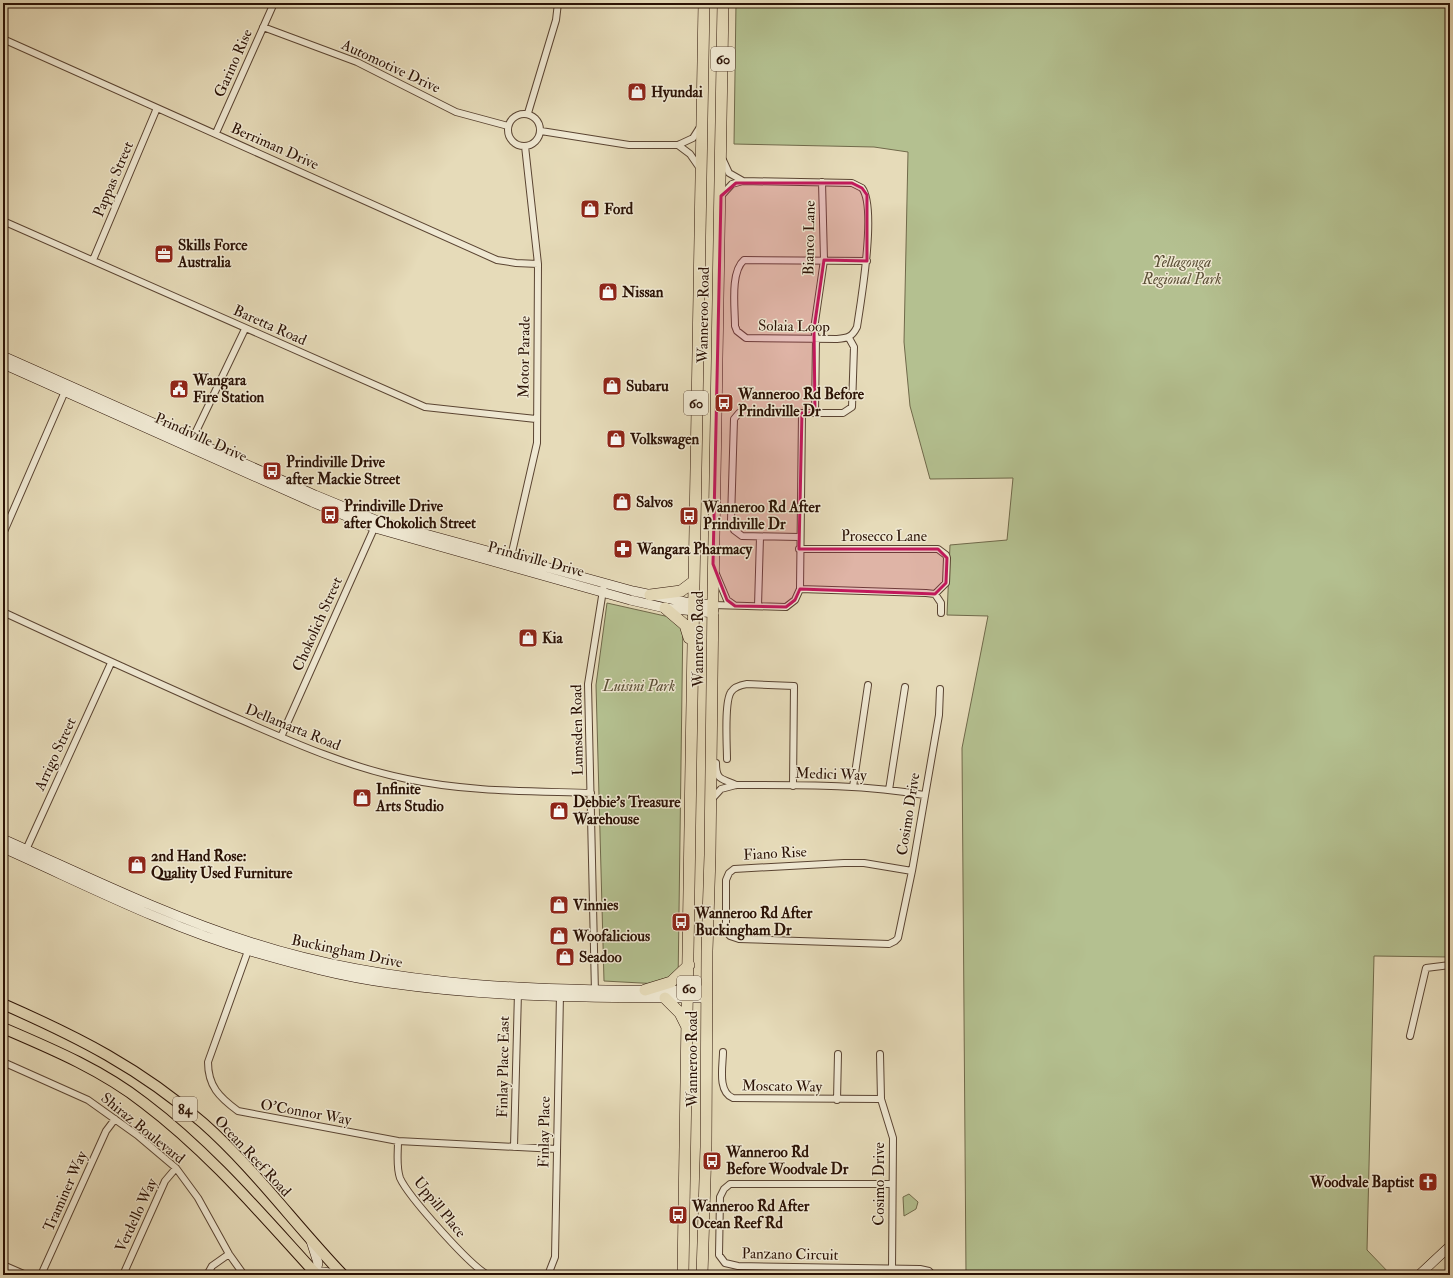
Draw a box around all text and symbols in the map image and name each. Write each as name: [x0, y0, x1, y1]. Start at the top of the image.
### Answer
street label: Garino Rise: [210, 26, 257, 100]
street label: Automotive Drive: [337, 35, 443, 98]
road number: 60: [711, 47, 735, 71]
shop icon: Hyundai: [626, 81, 648, 103]
place label: Hyundai: [651, 83, 703, 103]
street label: Berriman Drive: [228, 119, 322, 174]
street label: Pappas Street: [89, 138, 139, 220]
shop icon: Ford: [579, 198, 601, 220]
place label: Ford: [604, 200, 634, 219]
street label: Bianco Lane: [799, 200, 820, 276]
place label: Skills Force Australia: [177, 236, 248, 272]
office icon: Skills Force Australia: [153, 243, 175, 265]
park label: Yellagonga Regional Park: [1142, 253, 1221, 289]
street label: Wanneroo Road: [693, 266, 714, 364]
shop icon: Nissan: [597, 281, 619, 303]
place label: Nissan: [621, 283, 664, 302]
street label: Baretta Road: [230, 301, 310, 350]
street label: Motor Parade: [514, 316, 535, 398]
street label: Solaia Loop: [758, 316, 830, 338]
place label: Wangara Fire Station: [192, 371, 265, 407]
shop icon: Subaru: [601, 375, 623, 397]
place label: Subaru: [626, 377, 669, 396]
public building icon: Wangara Fire Station: [168, 378, 190, 400]
place label: Wanneroo Rd Before Prindiville Dr: [737, 385, 865, 421]
road number: 60: [684, 391, 708, 415]
bus stop icon: Wanneroo Rd Before Prindiville Dr: [713, 392, 735, 414]
street label: Prindiville Drive: [152, 409, 250, 466]
shop icon: Volkswagen: [605, 428, 627, 450]
place label: Volkswagen: [629, 430, 700, 450]
place label: Prindiville Drive after Mackie Street: [286, 453, 400, 489]
bus stop icon: Prindiville Drive after Mackie Street: [261, 460, 283, 482]
shop icon: Salvos: [611, 491, 633, 513]
place label: Salvos: [636, 493, 673, 512]
place label: Prindiville Drive after Chokolich Street: [344, 497, 476, 533]
place label: Wanneroo Rd After Prindiville Dr: [702, 498, 821, 534]
bus stop icon: Prindiville Drive after Chokolich Street: [319, 504, 341, 526]
bus stop icon: Wanneroo Rd After Prindiville Dr: [678, 505, 700, 527]
street label: Prosecco Lane: [841, 527, 927, 546]
street label: Prindiville Drive: [486, 537, 586, 581]
pharmacy icon: Wangara Pharmacy: [612, 538, 634, 560]
place label: Wangara Pharmacy: [636, 540, 754, 560]
street label: Chokolich Street: [288, 574, 347, 674]
street label: Wanneroo Road: [689, 590, 708, 688]
shop icon: Kia: [517, 627, 539, 649]
place label: Kia: [542, 629, 563, 648]
park label: Luisini Park: [602, 677, 675, 696]
street label: Lumsden Road: [567, 684, 588, 776]
street label: Dellamarta Road: [242, 700, 344, 755]
street label: Arrigo Street: [30, 714, 81, 795]
street label: Medici Way: [795, 764, 867, 785]
street label: Cosimo Drive: [893, 771, 924, 857]
place label: Infinite Arts Studio: [375, 780, 445, 816]
shop icon: Infinite Arts Studio: [351, 787, 373, 809]
place label: Debbie's Treasure Warehouse: [572, 793, 681, 829]
shop icon: Debbie's Treasure Warehouse: [548, 800, 570, 822]
street label: Fiano Rise: [743, 842, 807, 865]
place label: 2nd Hand Rose: Quality Used Furniture: [151, 847, 293, 884]
shop icon: 2nd Hand Rose: Quality Used Furniture: [126, 854, 148, 876]
shop icon: Vinnies: [548, 894, 570, 916]
place label: Vinnies: [572, 896, 618, 915]
place label: Wanneroo Rd After Buckingham Dr: [694, 904, 813, 941]
bus stop icon: Wanneroo Rd After Buckingham Dr: [670, 911, 692, 933]
shop icon: Woofalicious: [548, 925, 570, 947]
place label: Woofalicious: [572, 927, 650, 946]
street label: Buckingham Drive: [290, 930, 404, 973]
shop icon: Seadoo: [554, 946, 576, 968]
place label: Seadoo: [579, 948, 622, 967]
road number: 60: [677, 976, 701, 1000]
street label: Wanneroo Road: [683, 1010, 702, 1108]
street label: Finlay Place East: [493, 1016, 514, 1118]
street label: Moscato Way: [742, 1076, 823, 1097]
street label: Shiraz Boulevard: [97, 1089, 189, 1168]
street label: O'Connor Way: [259, 1095, 353, 1130]
street label: Finlay Place: [534, 1096, 555, 1168]
road number: 84: [173, 1097, 197, 1121]
street label: Ocean Reef Road: [210, 1112, 296, 1201]
street label: Cosimo Drive: [870, 1142, 889, 1226]
place label: Wanneroo Rd Before Woodvale Dr: [725, 1143, 849, 1179]
street label: Traminer Way: [39, 1148, 92, 1234]
bus stop icon: Wanneroo Rd Before Woodvale Dr: [701, 1150, 723, 1172]
church icon: Woodvale Baptist: [1417, 1171, 1439, 1193]
street label: Uppill Place: [408, 1173, 470, 1242]
place label: Woodvale Baptist: [1309, 1173, 1414, 1193]
street label: Verdello Way: [111, 1175, 162, 1255]
place label: Wanneroo Rd After Ocean Reef Rd: [691, 1197, 810, 1233]
bus stop icon: Wanneroo Rd After Ocean Reef Rd: [667, 1204, 689, 1226]
street label: Panzano Circuit: [741, 1244, 839, 1265]

